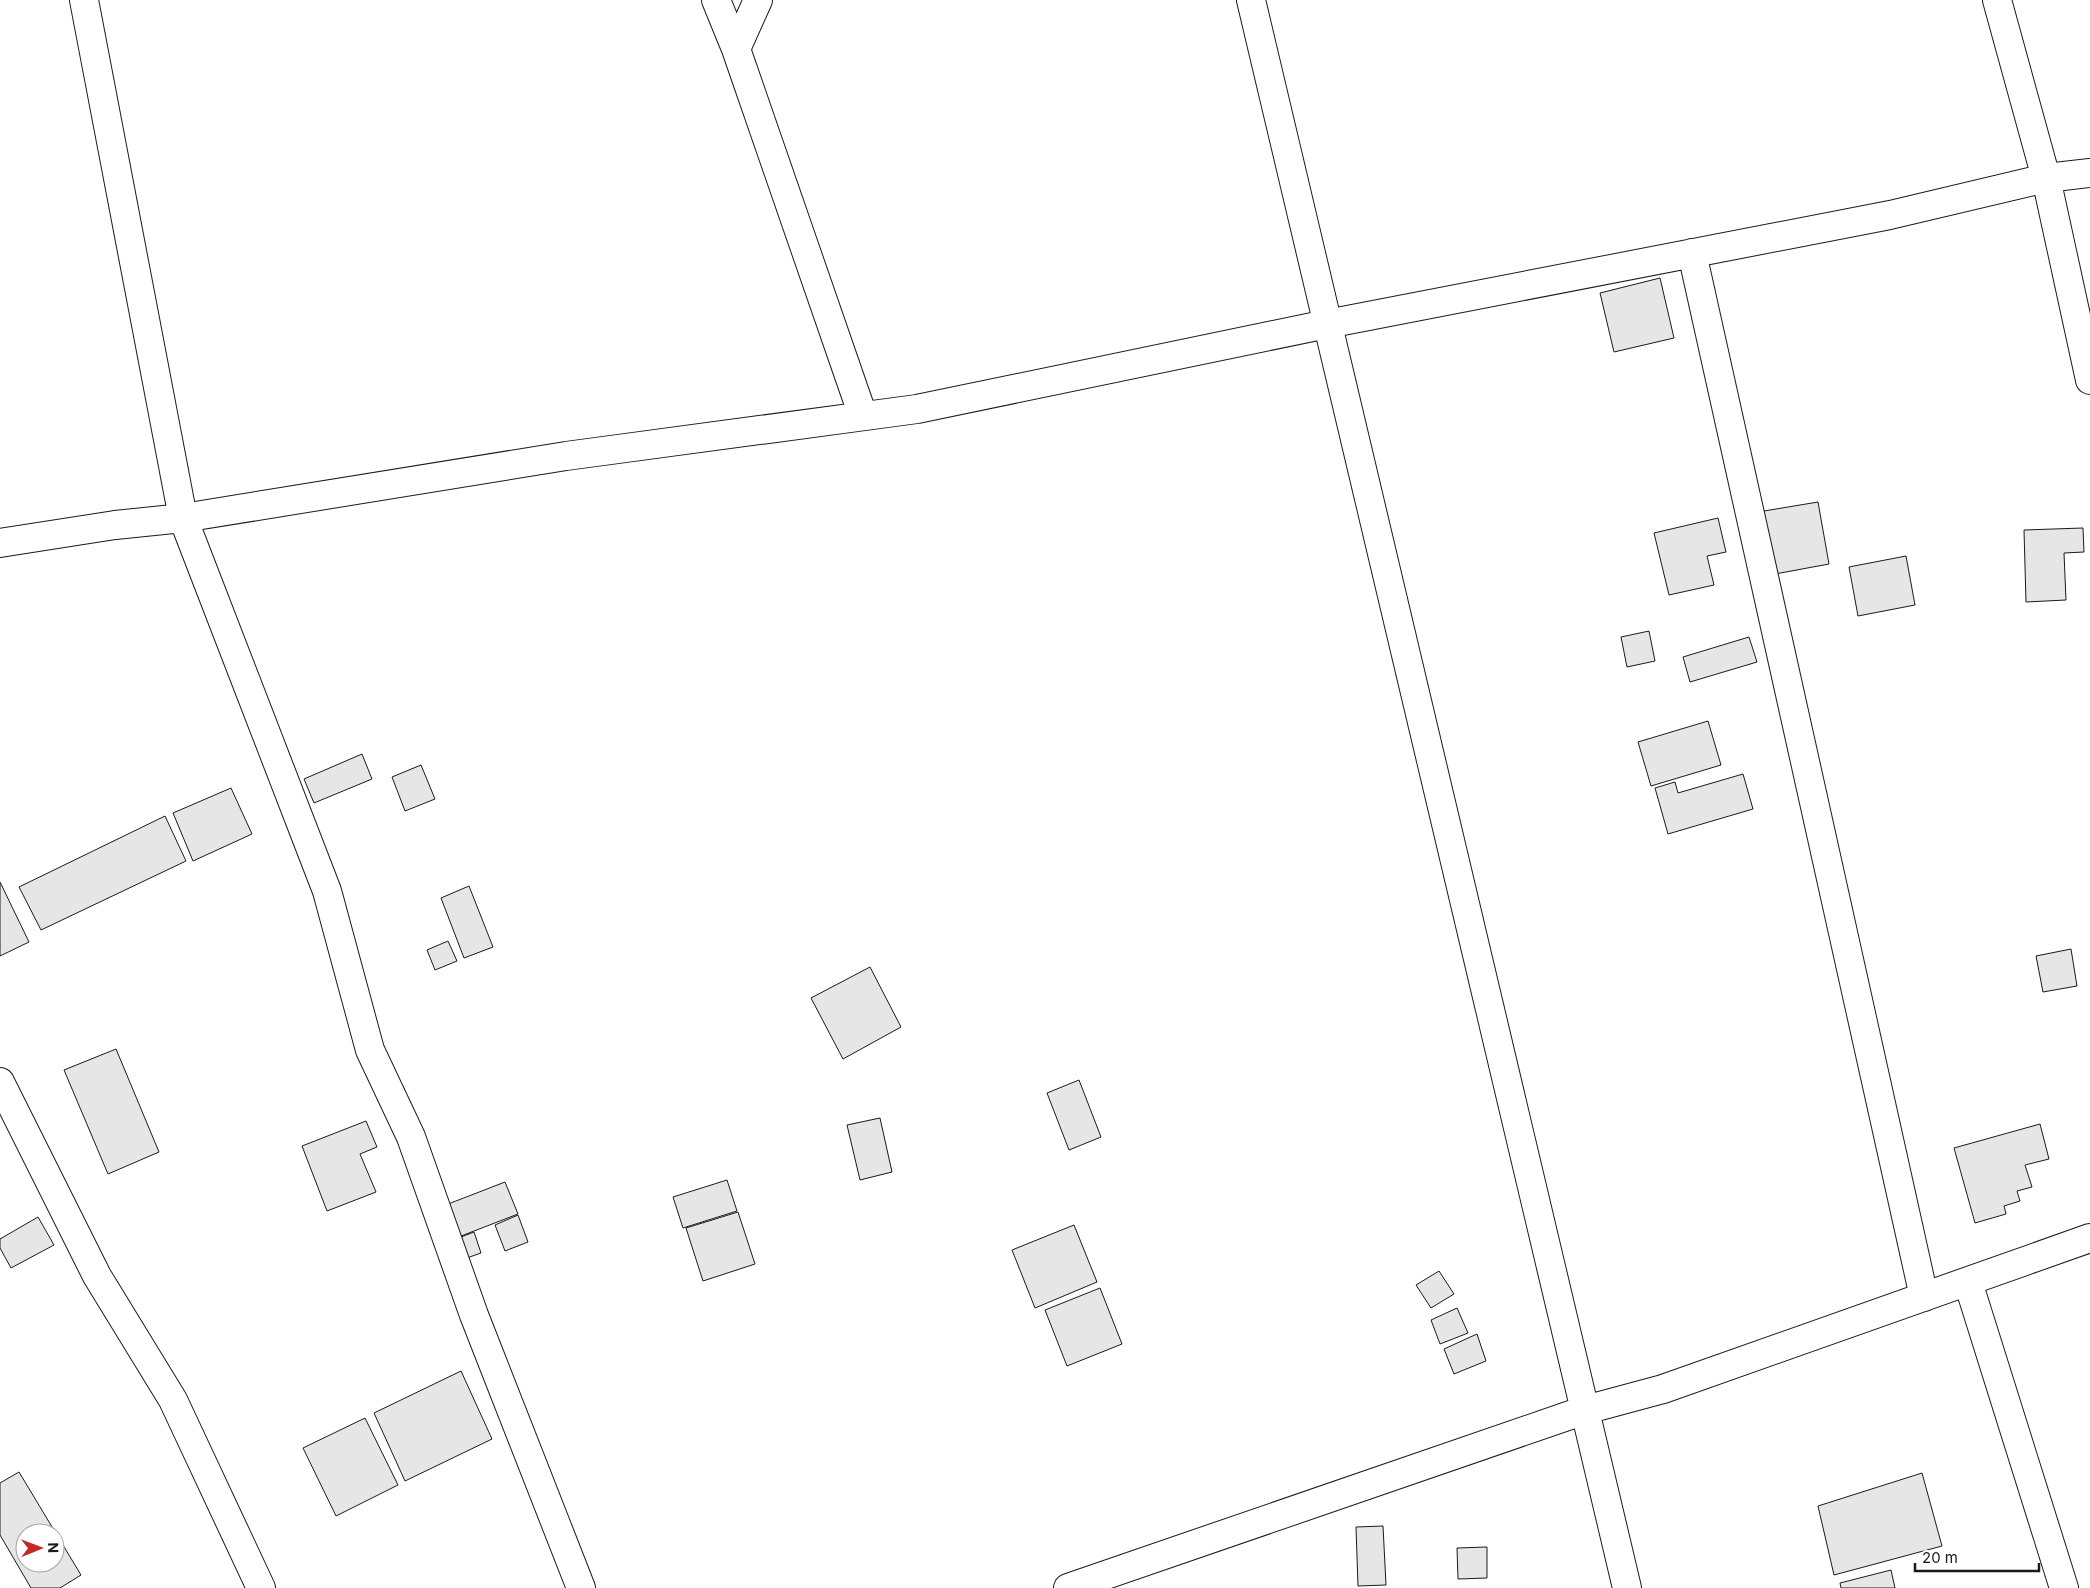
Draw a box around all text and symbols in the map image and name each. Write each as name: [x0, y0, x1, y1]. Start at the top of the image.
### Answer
north arrow: [15, 1523, 65, 1573]
scale bar: [1915, 1540, 2039, 1572]
text: N: [45, 1542, 62, 1553]
text: 20 m: [1922, 1548, 1958, 1567]

